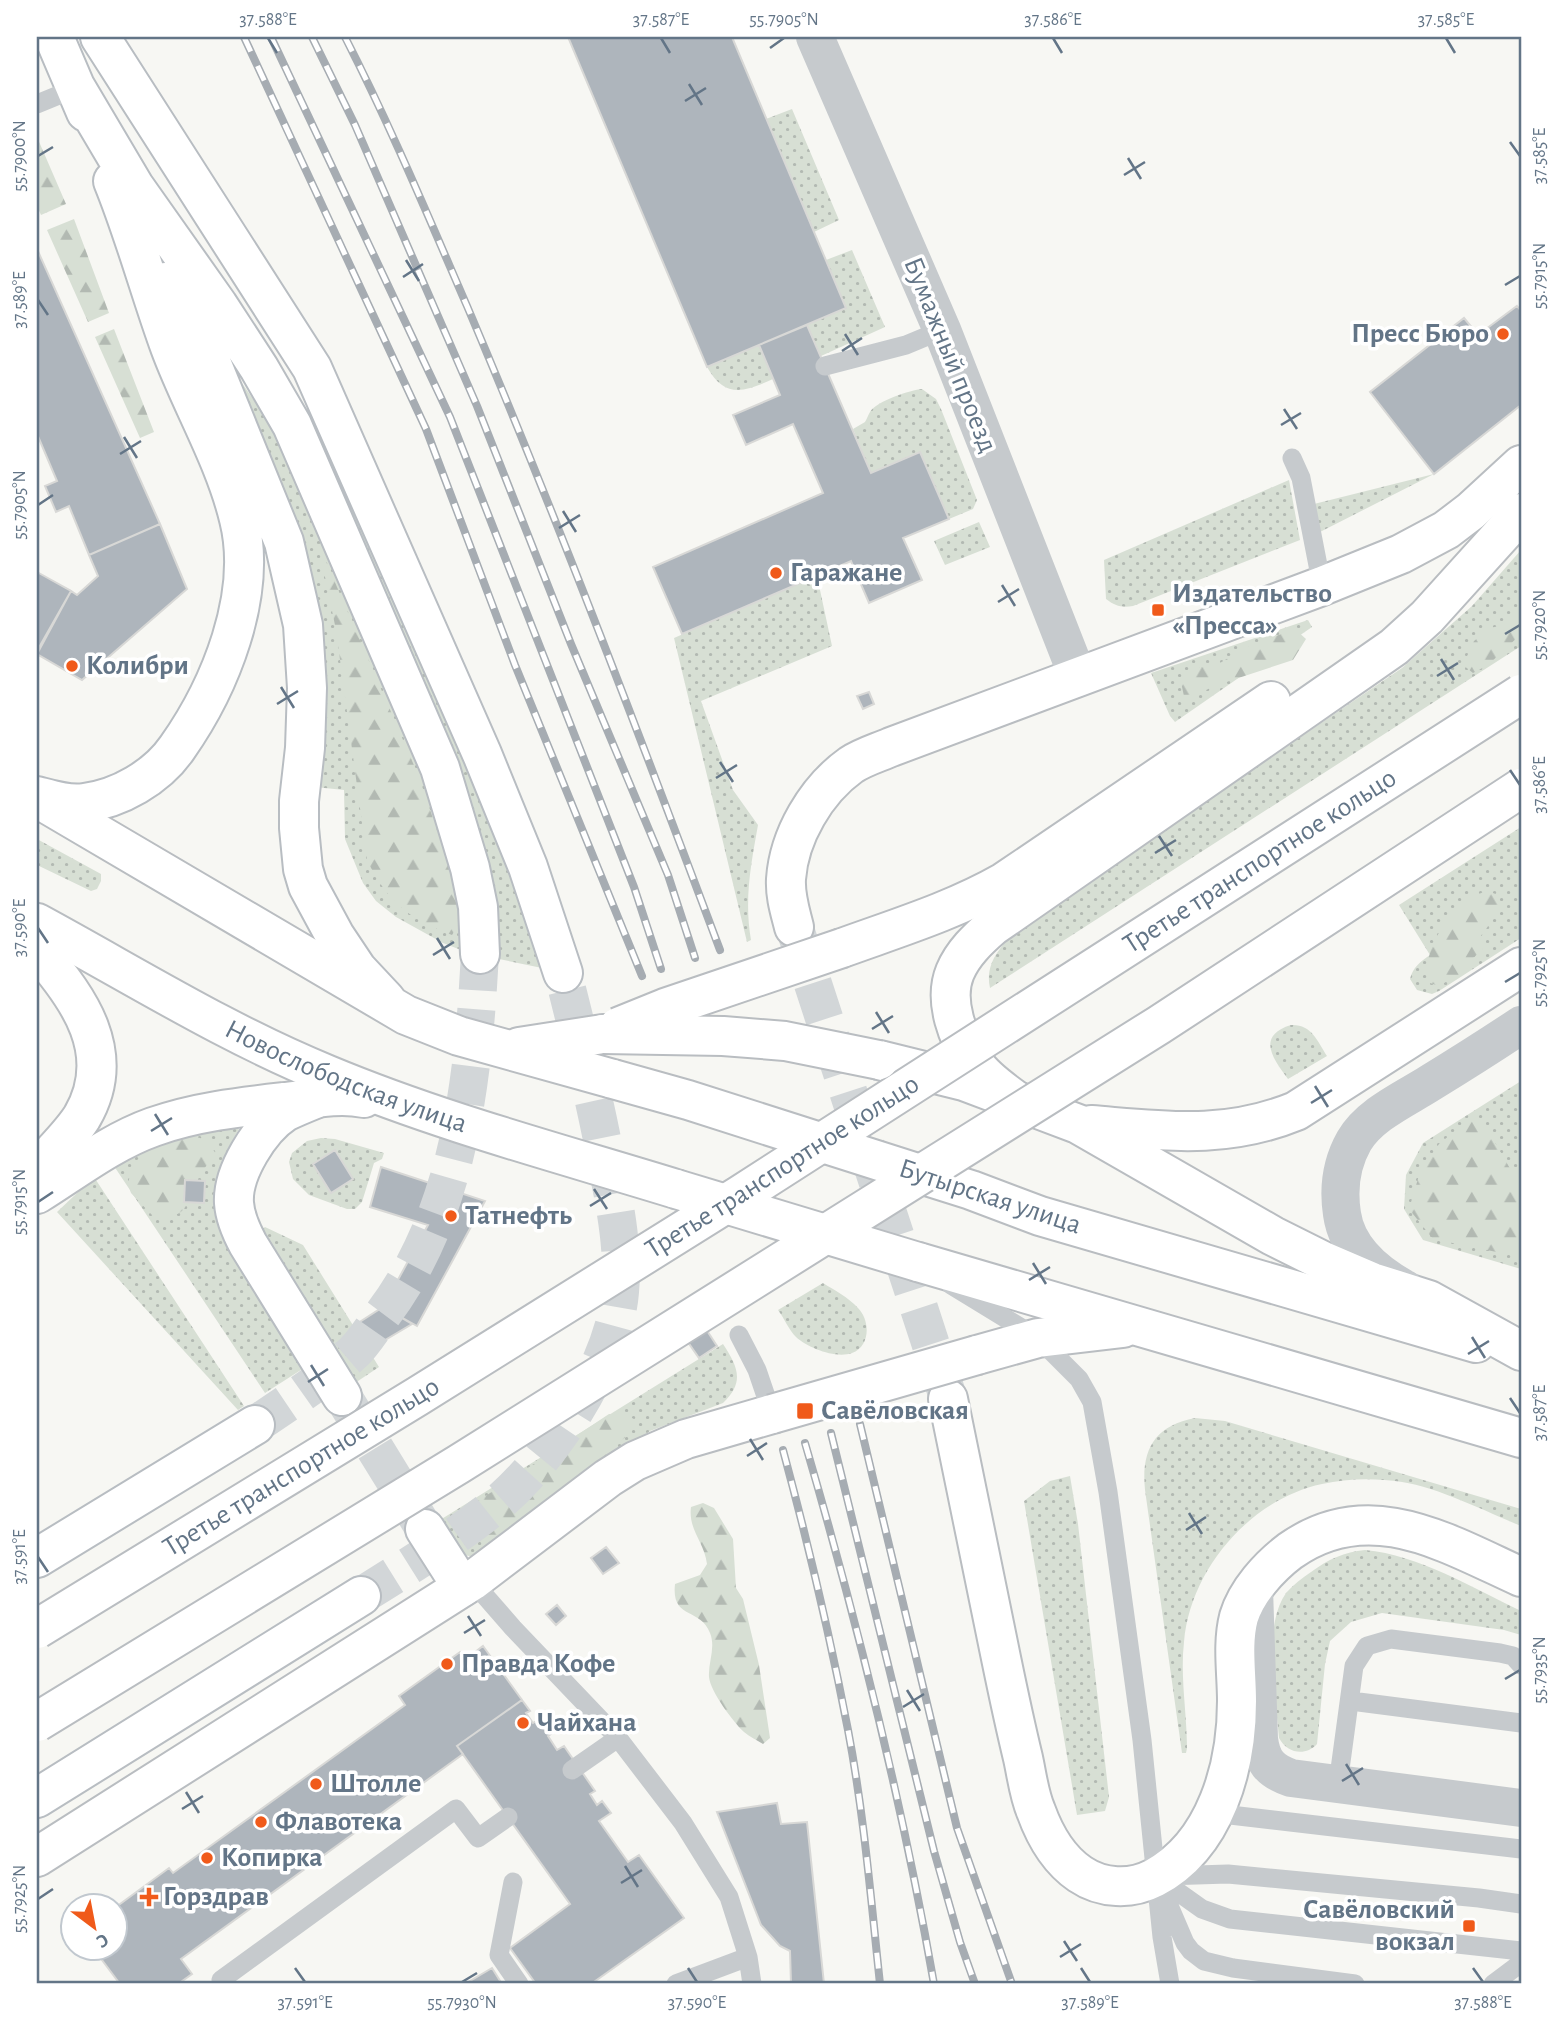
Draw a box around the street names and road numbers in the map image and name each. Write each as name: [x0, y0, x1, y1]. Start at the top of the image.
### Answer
street label: Бумажный проезд: [898, 253, 1002, 457]
street label: Третье транспортное кольцо: [1119, 764, 1401, 959]
street label: Новослободская улица: [220, 1015, 471, 1139]
street label: Третье транспортное кольцо: [641, 1070, 924, 1264]
street label: Бутырская улица: [895, 1154, 1085, 1240]
street label: Третье транспортное кольцо: [159, 1372, 444, 1562]

